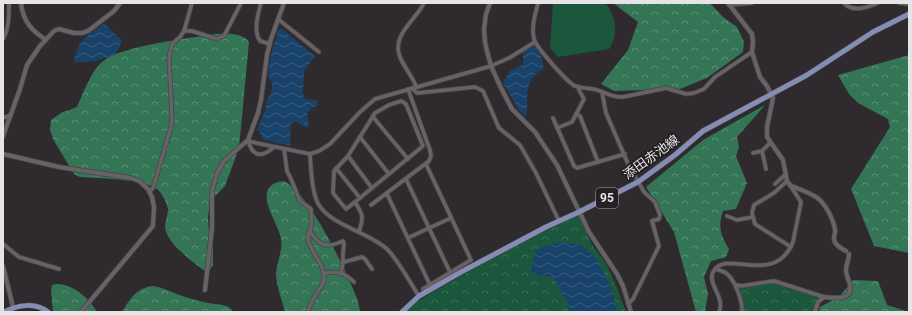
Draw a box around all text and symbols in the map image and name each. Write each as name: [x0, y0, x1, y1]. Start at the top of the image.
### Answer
street label: 添田赤池線: [620, 132, 682, 182]
road number: 95: [596, 188, 618, 208]

